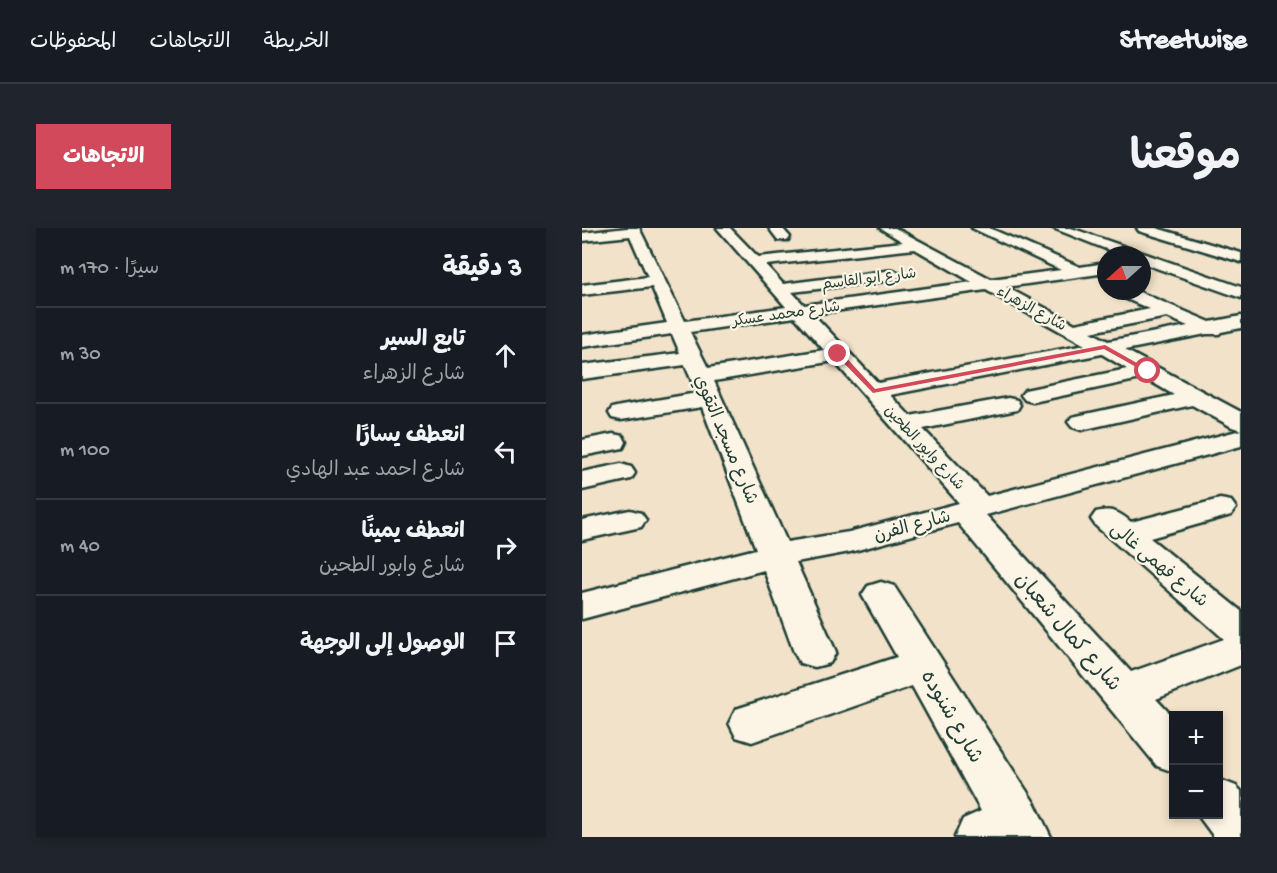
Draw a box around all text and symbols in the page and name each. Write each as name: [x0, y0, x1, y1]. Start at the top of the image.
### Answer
text: Streetwise: [1120, 25, 1247, 58]
text: المحفوظات: [30, 31, 116, 56]
text: الاتجاهات: [149, 31, 231, 56]
text: الخريطة: [264, 31, 329, 56]
button: الاتجاهات: [36, 124, 171, 189]
text: موقعنا: [1130, 136, 1241, 185]
north arrow: [1097, 246, 1151, 300]
text: 3 دقيقة: [442, 255, 522, 286]
text: سيرًا · 170 m: [60, 258, 159, 281]
street label: شارع ابو القاسم: [821, 265, 918, 295]
street label: شارع الزهراء: [993, 283, 1069, 336]
street label: شارع محمد عسكر: [729, 298, 841, 332]
text: تابع السير: [381, 328, 465, 354]
icon: ahead: [489, 339, 522, 372]
route end: [824, 340, 850, 366]
text: 30 m: [60, 344, 101, 367]
route start: [1134, 357, 1160, 383]
text: شارع الزهراء: [363, 364, 465, 387]
street label: شارع مسجد التقوي: [688, 372, 761, 508]
street label: شارع وابور الطحين: [880, 402, 967, 495]
text: انعطف يسارًا: [356, 424, 465, 450]
icon: left: [489, 435, 522, 468]
text: 100 m: [60, 440, 110, 463]
text: شارع احمد عبد الهادي: [286, 460, 465, 483]
street label: شارع الفرن: [872, 507, 953, 548]
street label: شارع فهمى غالى: [1105, 519, 1211, 613]
text: انعطف يمينًا: [362, 520, 465, 546]
icon: right: [489, 531, 522, 564]
text: 40 m: [60, 536, 100, 559]
text: شارع وابور الطحين: [319, 556, 465, 579]
street label: شارع كمال شعبان: [1008, 569, 1125, 698]
icon: arrive: [489, 627, 522, 660]
text: الوصول إلى الوجهة: [300, 632, 465, 658]
street label: شارع شنوده: [913, 667, 987, 769]
map controls: [1169, 711, 1223, 819]
button: +: [1169, 711, 1223, 765]
button: −: [1169, 765, 1223, 819]

